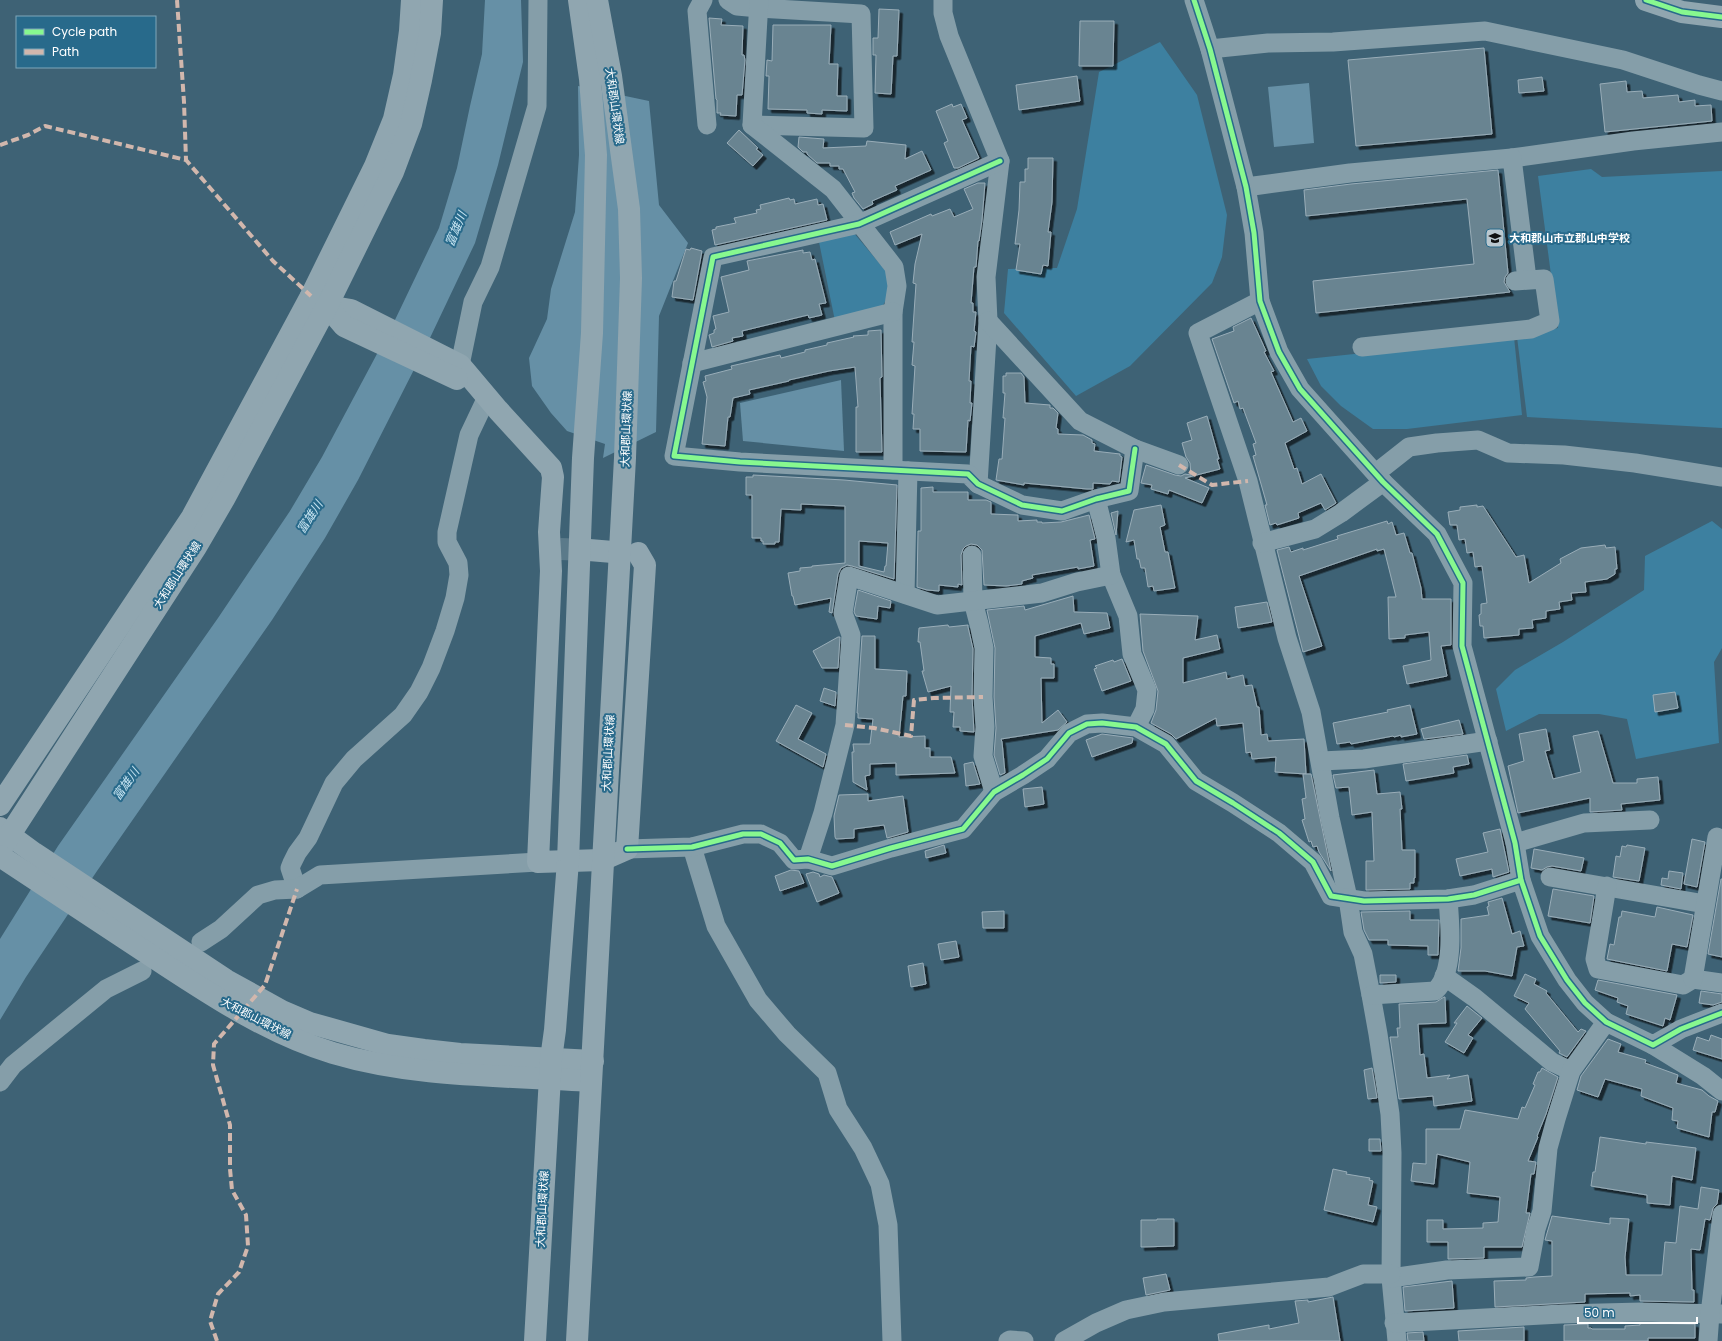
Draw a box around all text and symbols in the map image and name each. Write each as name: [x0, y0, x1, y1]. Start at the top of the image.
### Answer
legend: [16, 16, 156, 68]
text: Cycle path: [52, 23, 117, 40]
text: Path: [52, 43, 79, 60]
street label: 大和郡山環状線: [602, 67, 628, 145]
water label: 富雄川: [441, 207, 471, 249]
school or university icon: 大和郡山市立郡山中学校: [1484, 227, 1506, 249]
place label: 大和郡山市立郡山中学校: [1509, 230, 1630, 246]
street label: 大和郡山環状線: [617, 390, 635, 468]
water label: 富雄川: [293, 495, 328, 536]
street label: 大和郡山環状線: [149, 538, 205, 612]
street label: 大和郡山環状線: [598, 714, 618, 792]
water label: 富雄川: [108, 762, 144, 803]
street label: 大和郡山環状線: [218, 993, 294, 1043]
street label: 大和郡山環状線: [532, 1170, 552, 1248]
scale bar: [1578, 1299, 1697, 1325]
text: 50 m: [1584, 1304, 1615, 1321]

